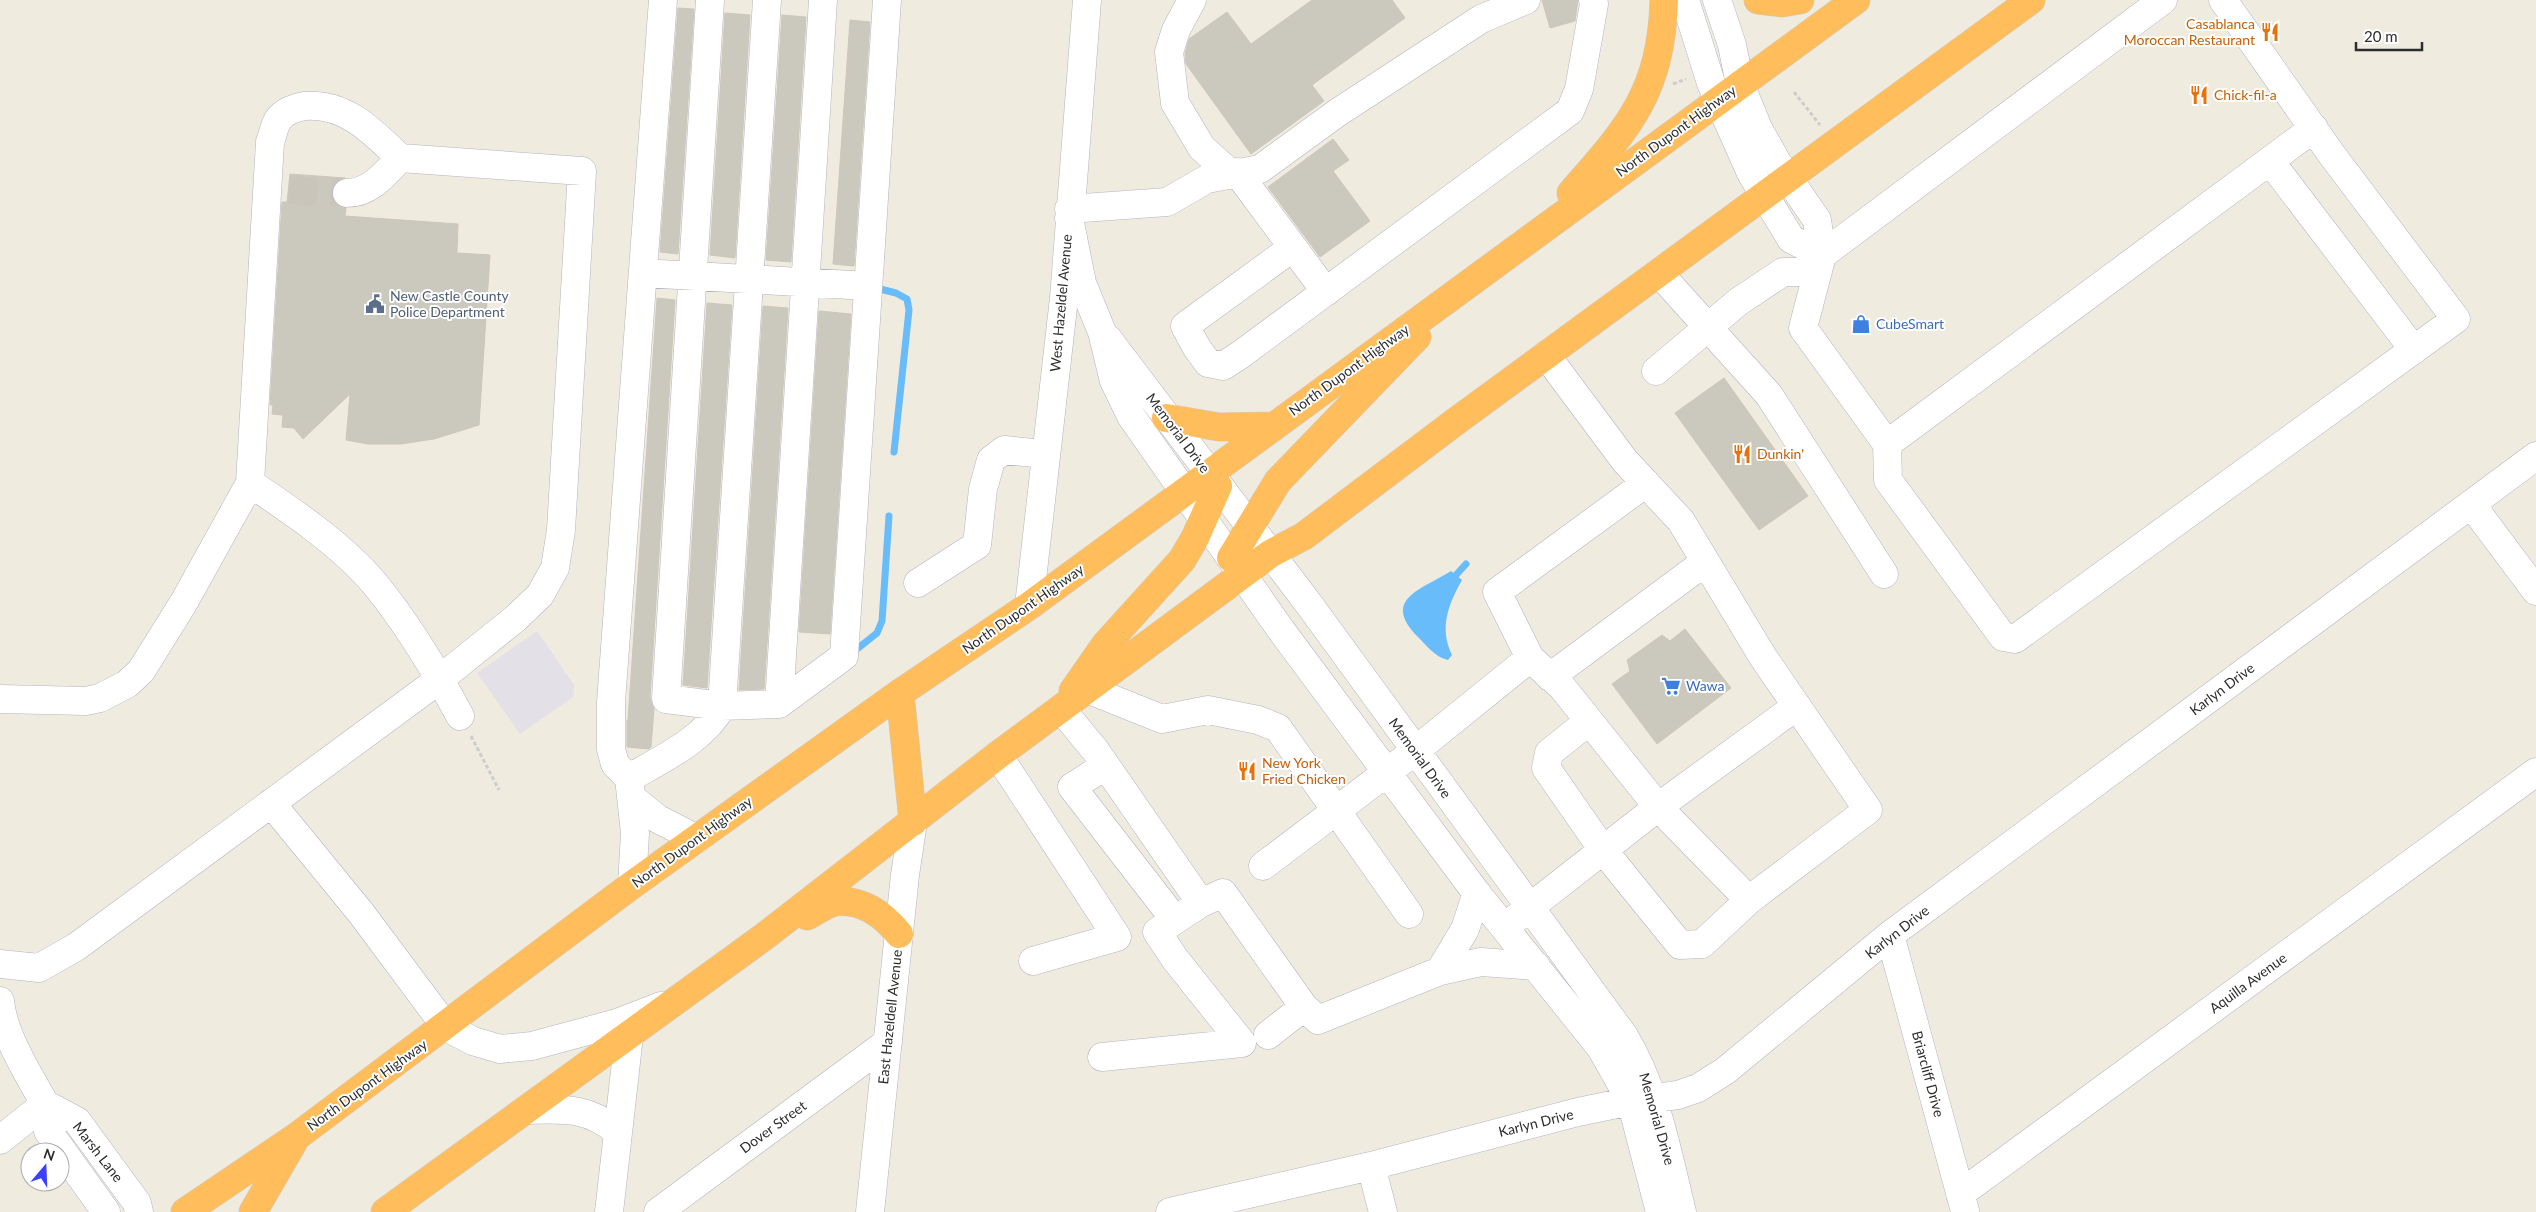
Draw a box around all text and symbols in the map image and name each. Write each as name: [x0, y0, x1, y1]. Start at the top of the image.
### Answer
place label: Casablanca Moroccan Restaurant: [2124, 15, 2255, 48]
scale bar: [2356, 20, 2422, 52]
restaurant icon: Casablanca Moroccan Restaurant: [2259, 21, 2281, 43]
text: 20 m: [2364, 27, 2398, 45]
street label: North Dupont Highway: [1612, 81, 1740, 180]
restaurant icon: Chick-fil-a: [2188, 84, 2210, 106]
place label: Chick-fil-a: [2214, 86, 2277, 103]
street label: West Hazeldel Avenue: [1046, 233, 1075, 372]
place label: New Castle County Police Department: [390, 287, 509, 320]
public building icon: New Castle County Police Department: [364, 293, 386, 315]
shop icon: CubeSmart: [1850, 313, 1872, 335]
place label: CubeSmart: [1876, 315, 1944, 332]
street label: North Dupont Highway: [1285, 320, 1413, 419]
street label: Memorial Drive: [1143, 390, 1214, 476]
restaurant icon: Dunkin': [1731, 443, 1753, 465]
place label: Dunkin': [1757, 445, 1804, 462]
street label: North Dupont Highway: [959, 560, 1087, 657]
street label: Karlyn Drive: [2186, 659, 2257, 718]
supermarket icon: Wawa: [1660, 675, 1682, 697]
place label: Wawa: [1686, 677, 1725, 694]
street label: Memorial Drive: [1386, 714, 1455, 801]
place label: New York Fried Chicken: [1262, 754, 1346, 787]
restaurant icon: New York Fried Chicken: [1236, 760, 1258, 782]
street label: North Dupont Highway: [628, 792, 756, 891]
street label: Karlyn Drive: [1861, 901, 1932, 962]
street label: East Hazeldell Avenue: [874, 949, 905, 1085]
street label: Aquilla Avenue: [2206, 949, 2290, 1016]
street label: Briarcliff Drive: [1909, 1029, 1948, 1119]
street label: North Dupont Highway: [303, 1035, 431, 1134]
street label: Memorial Drive: [1636, 1071, 1679, 1167]
street label: Dover Street: [736, 1097, 809, 1156]
street label: Karlyn Drive: [1497, 1105, 1575, 1140]
street label: Marsh Lane: [70, 1118, 127, 1185]
north arrow: [20, 1142, 70, 1192]
text: N: [42, 1144, 57, 1164]

